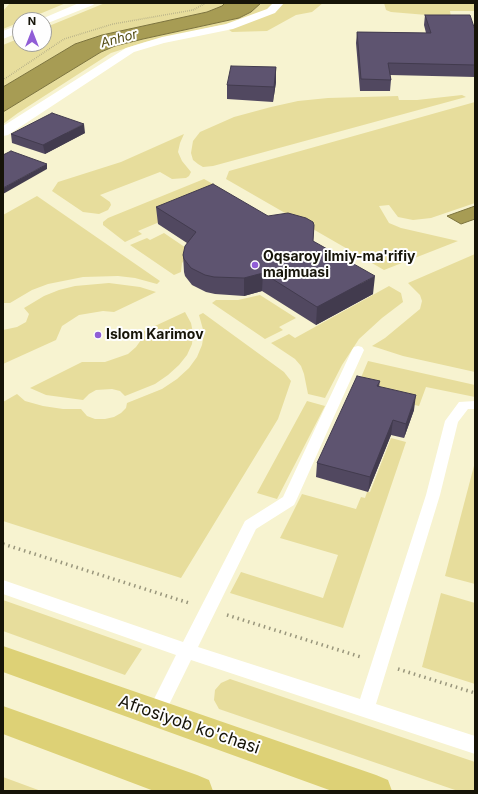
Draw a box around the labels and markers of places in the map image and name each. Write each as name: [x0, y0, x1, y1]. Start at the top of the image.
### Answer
place label: Oqsaroy ilmiy-ma'rifiy majmuasi: [263, 249, 415, 282]
marker: Oqsaroy ilmiy-ma'rifiy majmuasi: [250, 260, 260, 270]
place label: Islom Karimov: [106, 327, 204, 343]
marker: Islom Karimov: [93, 330, 103, 340]

